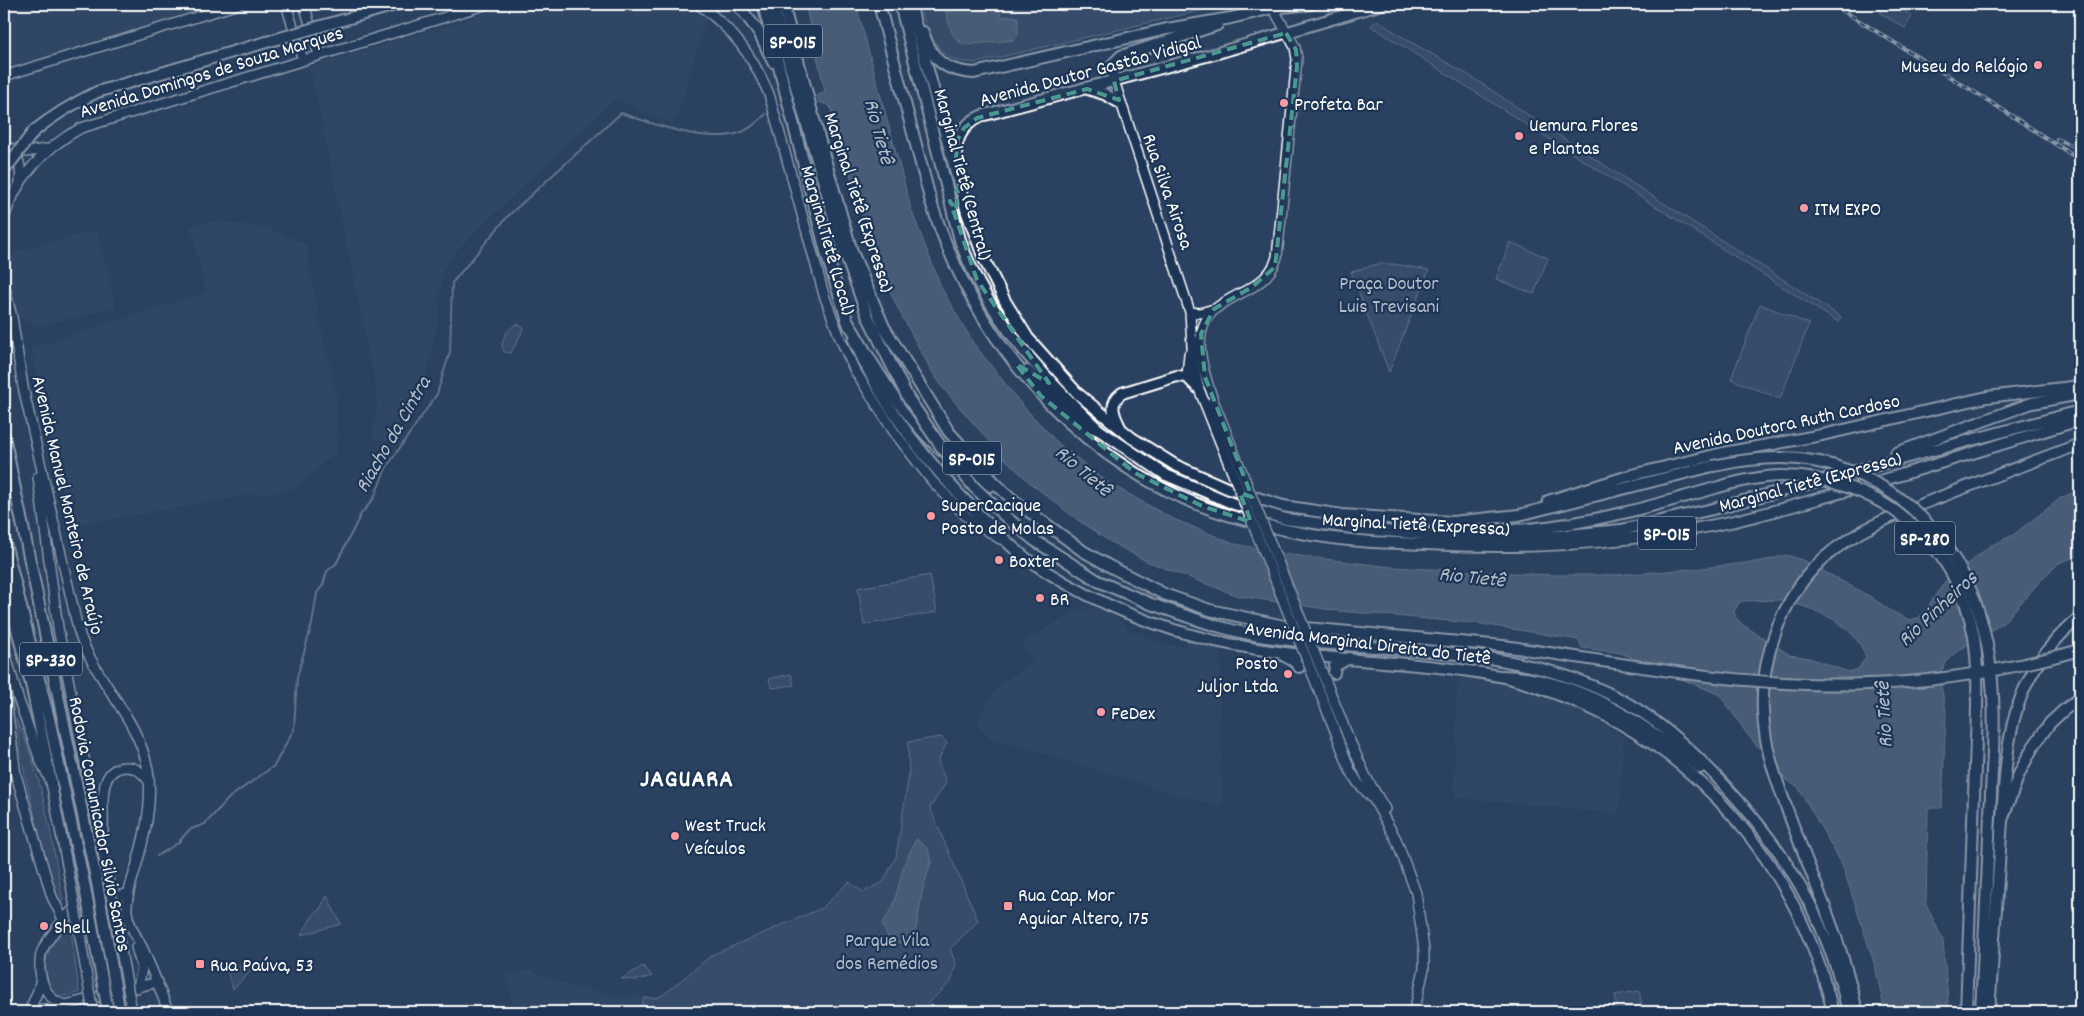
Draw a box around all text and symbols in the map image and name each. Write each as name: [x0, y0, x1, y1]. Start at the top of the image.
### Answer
street label: Avenida Domingos de Souza Marques: [76, 20, 347, 127]
road number: SP-015: [764, 24, 822, 58]
street label: Avenida Doutor Gastão Vidigal: [977, 30, 1205, 116]
place label: Museu do Relógio: [1901, 54, 2028, 82]
marker: Museu do Relógio: [2032, 59, 2044, 71]
street label: Marginal Tietê (Central): [925, 86, 998, 264]
place label: Profeta Bar: [1294, 92, 1383, 120]
water label: Rio Tietê: [854, 96, 901, 170]
marker: Profeta Bar: [1278, 97, 1290, 109]
street label: Marginal Tietê (Expressa): [815, 109, 900, 297]
place label: Uemura Flores e Plantas: [1529, 113, 1638, 164]
street label: Rua Silva Airosa: [1133, 130, 1199, 254]
marker: Uemura Flores e Plantas: [1513, 130, 1525, 142]
street label: MarginalTietê (Local): [791, 163, 861, 319]
place label: ITM EXPO: [1814, 197, 1881, 225]
marker: ITM EXPO: [1798, 202, 1810, 214]
park label: Praça Doutor Luis Trevisani: [1339, 271, 1440, 322]
water label: Riacho da Cintra: [349, 371, 441, 499]
street label: Avenida Manuel Monteiro de Araújo: [23, 373, 110, 638]
street label: Avenida Doutora Ruth Cardoso: [1670, 388, 1903, 464]
water label: Rio Tietê: [1047, 439, 1119, 506]
road number: SP-015: [943, 442, 1001, 474]
street label: Marginal Tietê (Expressa): [1716, 446, 1905, 522]
place label: SuperCacique Posto de Molas: [941, 493, 1054, 544]
street label: Marginal Tietê (Expressa): [1321, 507, 1511, 545]
marker: SuperCacique Posto de Molas: [925, 510, 937, 522]
road number: SP-015: [1638, 516, 1696, 550]
road number: SP-280: [1895, 522, 1955, 554]
place label: Boxter: [1009, 549, 1059, 577]
marker: Boxter: [993, 554, 1005, 566]
water label: Rio Tietê: [1437, 561, 1508, 598]
water label: Rio Pinheiros: [1892, 564, 1987, 655]
place label: BR: [1050, 587, 1069, 615]
marker: BR: [1034, 592, 1046, 604]
street label: Avenida Marginal Direita do Tietê: [1243, 616, 1492, 674]
road number: SP-330: [20, 642, 82, 676]
place label: Posto Juljor Ltda: [1197, 651, 1279, 702]
marker: Posto Juljor Ltda: [1282, 668, 1294, 680]
water label: Rio Tietê: [1869, 679, 1903, 749]
street label: Rodovia Comunicador Silvio Santos: [60, 695, 137, 955]
place label: FeDex: [1111, 701, 1156, 729]
marker: FeDex: [1095, 706, 1107, 718]
district label: JAGUARA: [640, 763, 734, 799]
place label: West Truck Veículos: [685, 813, 766, 864]
marker: West Truck Veículos: [669, 830, 681, 842]
place label: Rua Cap. Mor Aguiar Altero, 175: [1018, 883, 1149, 934]
marker: Rua Cap. Mor Aguiar Altero, 175: [1002, 900, 1014, 912]
place label: Shell: [54, 915, 91, 943]
marker: Shell: [38, 920, 50, 932]
park label: Parque Vila dos Remédios: [836, 928, 938, 979]
place label: Rua Paúva, 53: [210, 953, 314, 981]
marker: Rua Paúva, 53: [194, 958, 206, 970]

